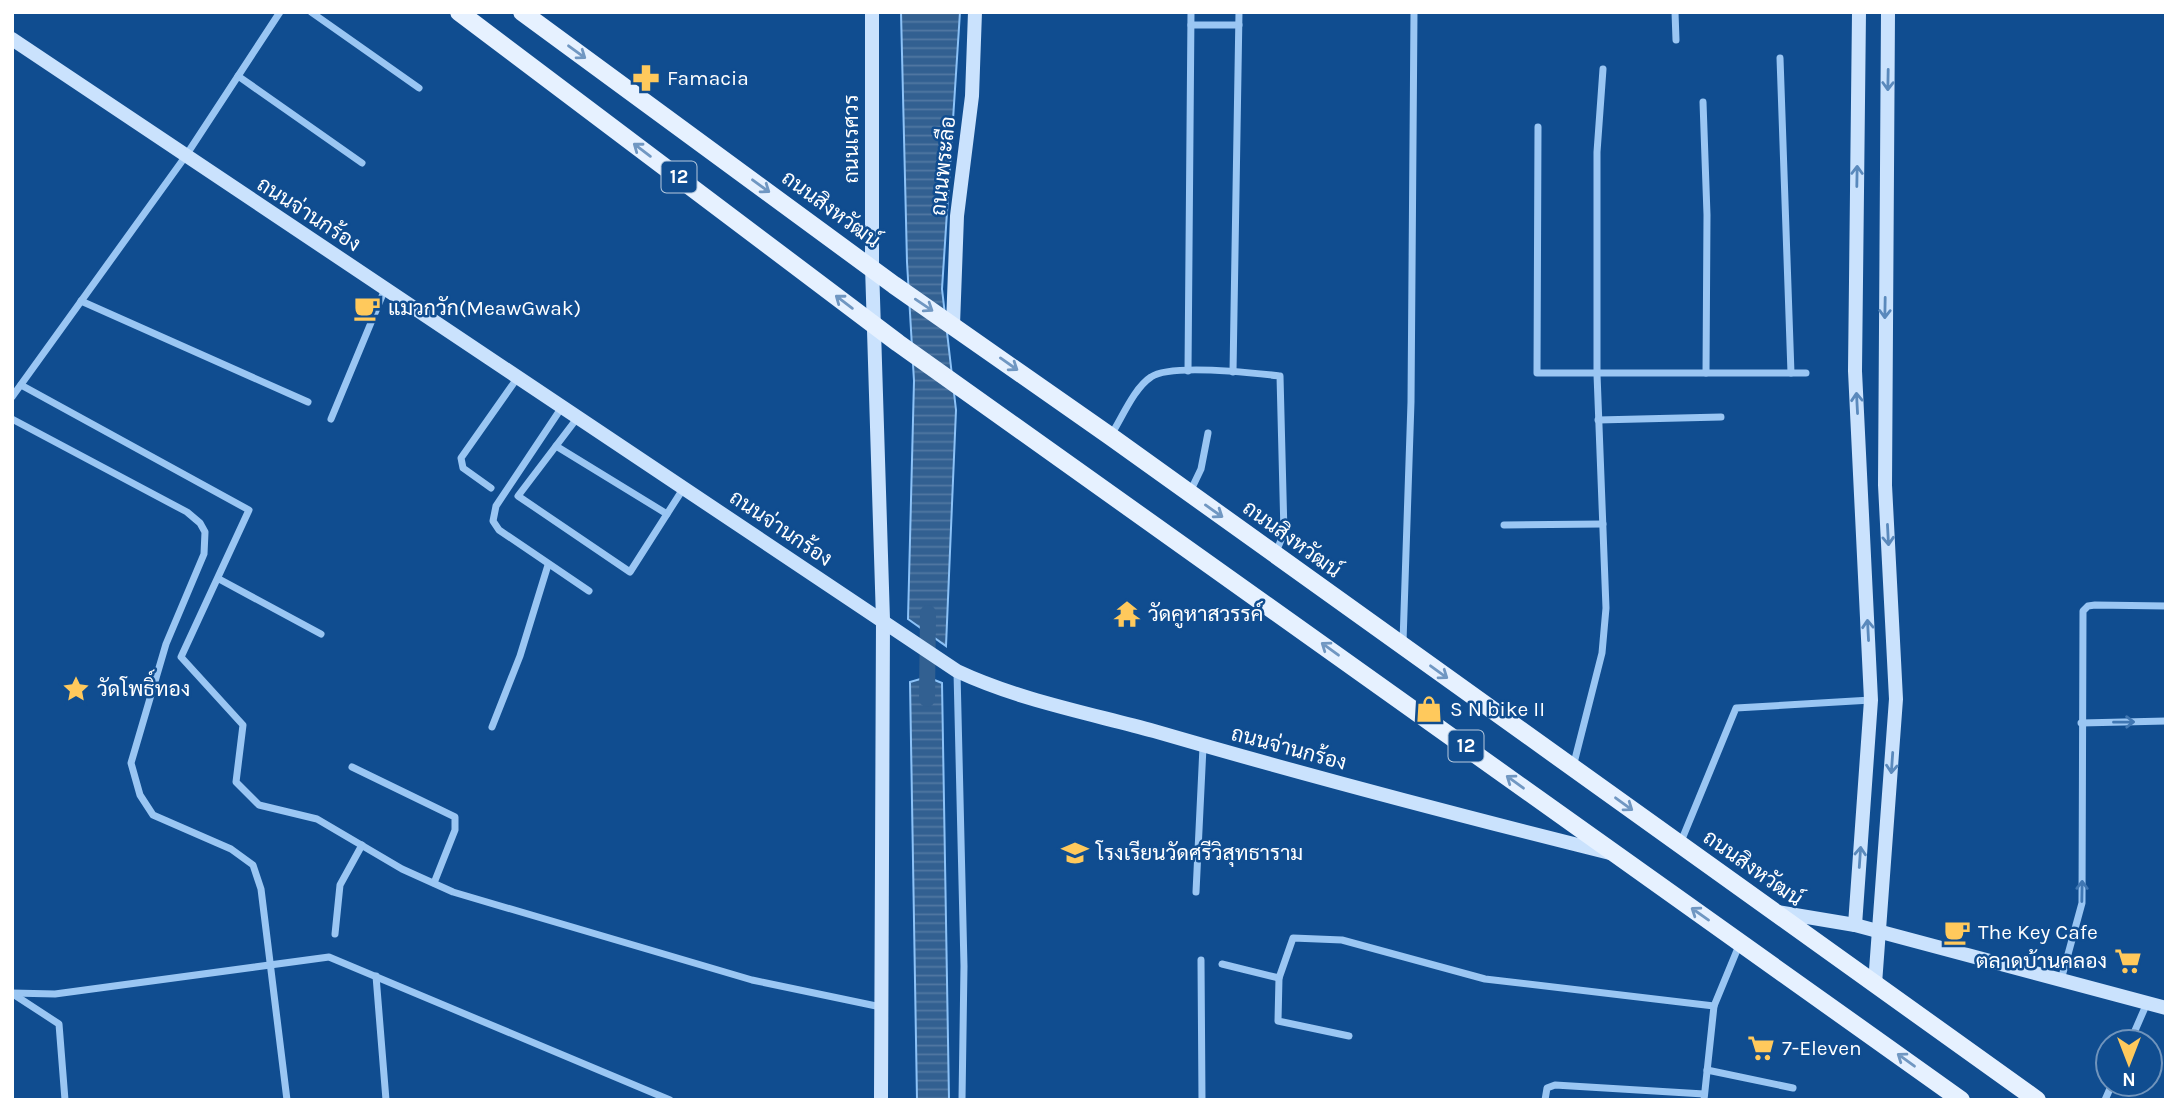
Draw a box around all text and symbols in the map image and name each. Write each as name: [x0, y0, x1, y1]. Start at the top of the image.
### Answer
one-way arrow: [567, 45, 586, 60]
pharmacy icon: Famacia: [631, 63, 661, 93]
place label: Famacia: [667, 66, 749, 90]
one-way arrow: [1881, 69, 1894, 92]
street label: ถนนเรศวร: [839, 94, 863, 184]
street label: ถนนพระลือ: [924, 115, 960, 217]
one-way arrow: [634, 143, 652, 158]
road number: 12: [662, 162, 696, 192]
street label: ถนนสิงหวัฒน์: [777, 164, 886, 253]
one-way arrow: [1850, 164, 1864, 187]
street label: ถนนจ่านกร้อง: [253, 172, 365, 256]
one-way arrow: [752, 178, 771, 193]
cafe icon: แมวกวัก(MeawGwak): [352, 293, 382, 323]
one-way arrow: [835, 294, 854, 309]
place label: แมวกวัก(MeawGwak): [388, 296, 581, 320]
one-way arrow: [1878, 296, 1892, 319]
one-way arrow: [914, 298, 933, 312]
one-way arrow: [999, 357, 1018, 371]
one-way arrow: [1850, 392, 1863, 415]
street label: ถนนจ่านกร้อง: [725, 485, 837, 571]
street label: ถนนสิงหวัฒน์: [1238, 494, 1347, 583]
one-way arrow: [1204, 504, 1223, 518]
one-way arrow: [1881, 524, 1894, 547]
temple icon: วัดคูหาสวรรค์: [1112, 599, 1142, 629]
place label: วัดคูหาสวรรค์: [1148, 600, 1263, 629]
one-way arrow: [1861, 619, 1874, 642]
one-way arrow: [1321, 642, 1340, 657]
one-way arrow: [1429, 665, 1448, 679]
place label: วัดโพธิ์ทอง: [97, 669, 190, 701]
place icon: วัดโพธิ์ทอง: [61, 674, 91, 704]
shop icon: S N bike II: [1414, 694, 1444, 724]
place label: S N bike II: [1450, 697, 1545, 721]
one-way arrow: [2112, 715, 2135, 729]
street label: ถนนจ่านกร้อง: [1229, 721, 1349, 775]
road number: 12: [1448, 730, 1484, 762]
one-way arrow: [1885, 751, 1898, 773]
one-way arrow: [1506, 775, 1525, 789]
one-way arrow: [1614, 797, 1633, 811]
street label: ถนนสิงหวัฒน์: [1699, 823, 1808, 911]
school or university icon: โรงเรียนวัดศรีวิสุทธาราม: [1060, 838, 1090, 868]
place label: โรงเรียนวัดศรีวิสุทธาราม: [1095, 840, 1303, 867]
one-way arrow: [1854, 846, 1867, 869]
one-way arrow: [2076, 879, 2089, 902]
one-way arrow: [1691, 907, 1710, 922]
cafe icon: The Key Cafe: [1942, 917, 1972, 947]
place label: The Key Cafe: [1978, 920, 2098, 944]
supermarket icon: ตลาดบ้านคลอง: [2113, 946, 2143, 976]
place label: ตลาดบ้านคลอง: [1976, 949, 2107, 973]
north arrow: [2094, 1028, 2164, 1098]
supermarket icon: 7-Eleven: [1746, 1033, 1776, 1063]
place label: 7-Eleven: [1782, 1036, 1862, 1060]
one-way arrow: [1897, 1053, 1916, 1067]
text: N: [2122, 1068, 2136, 1090]

